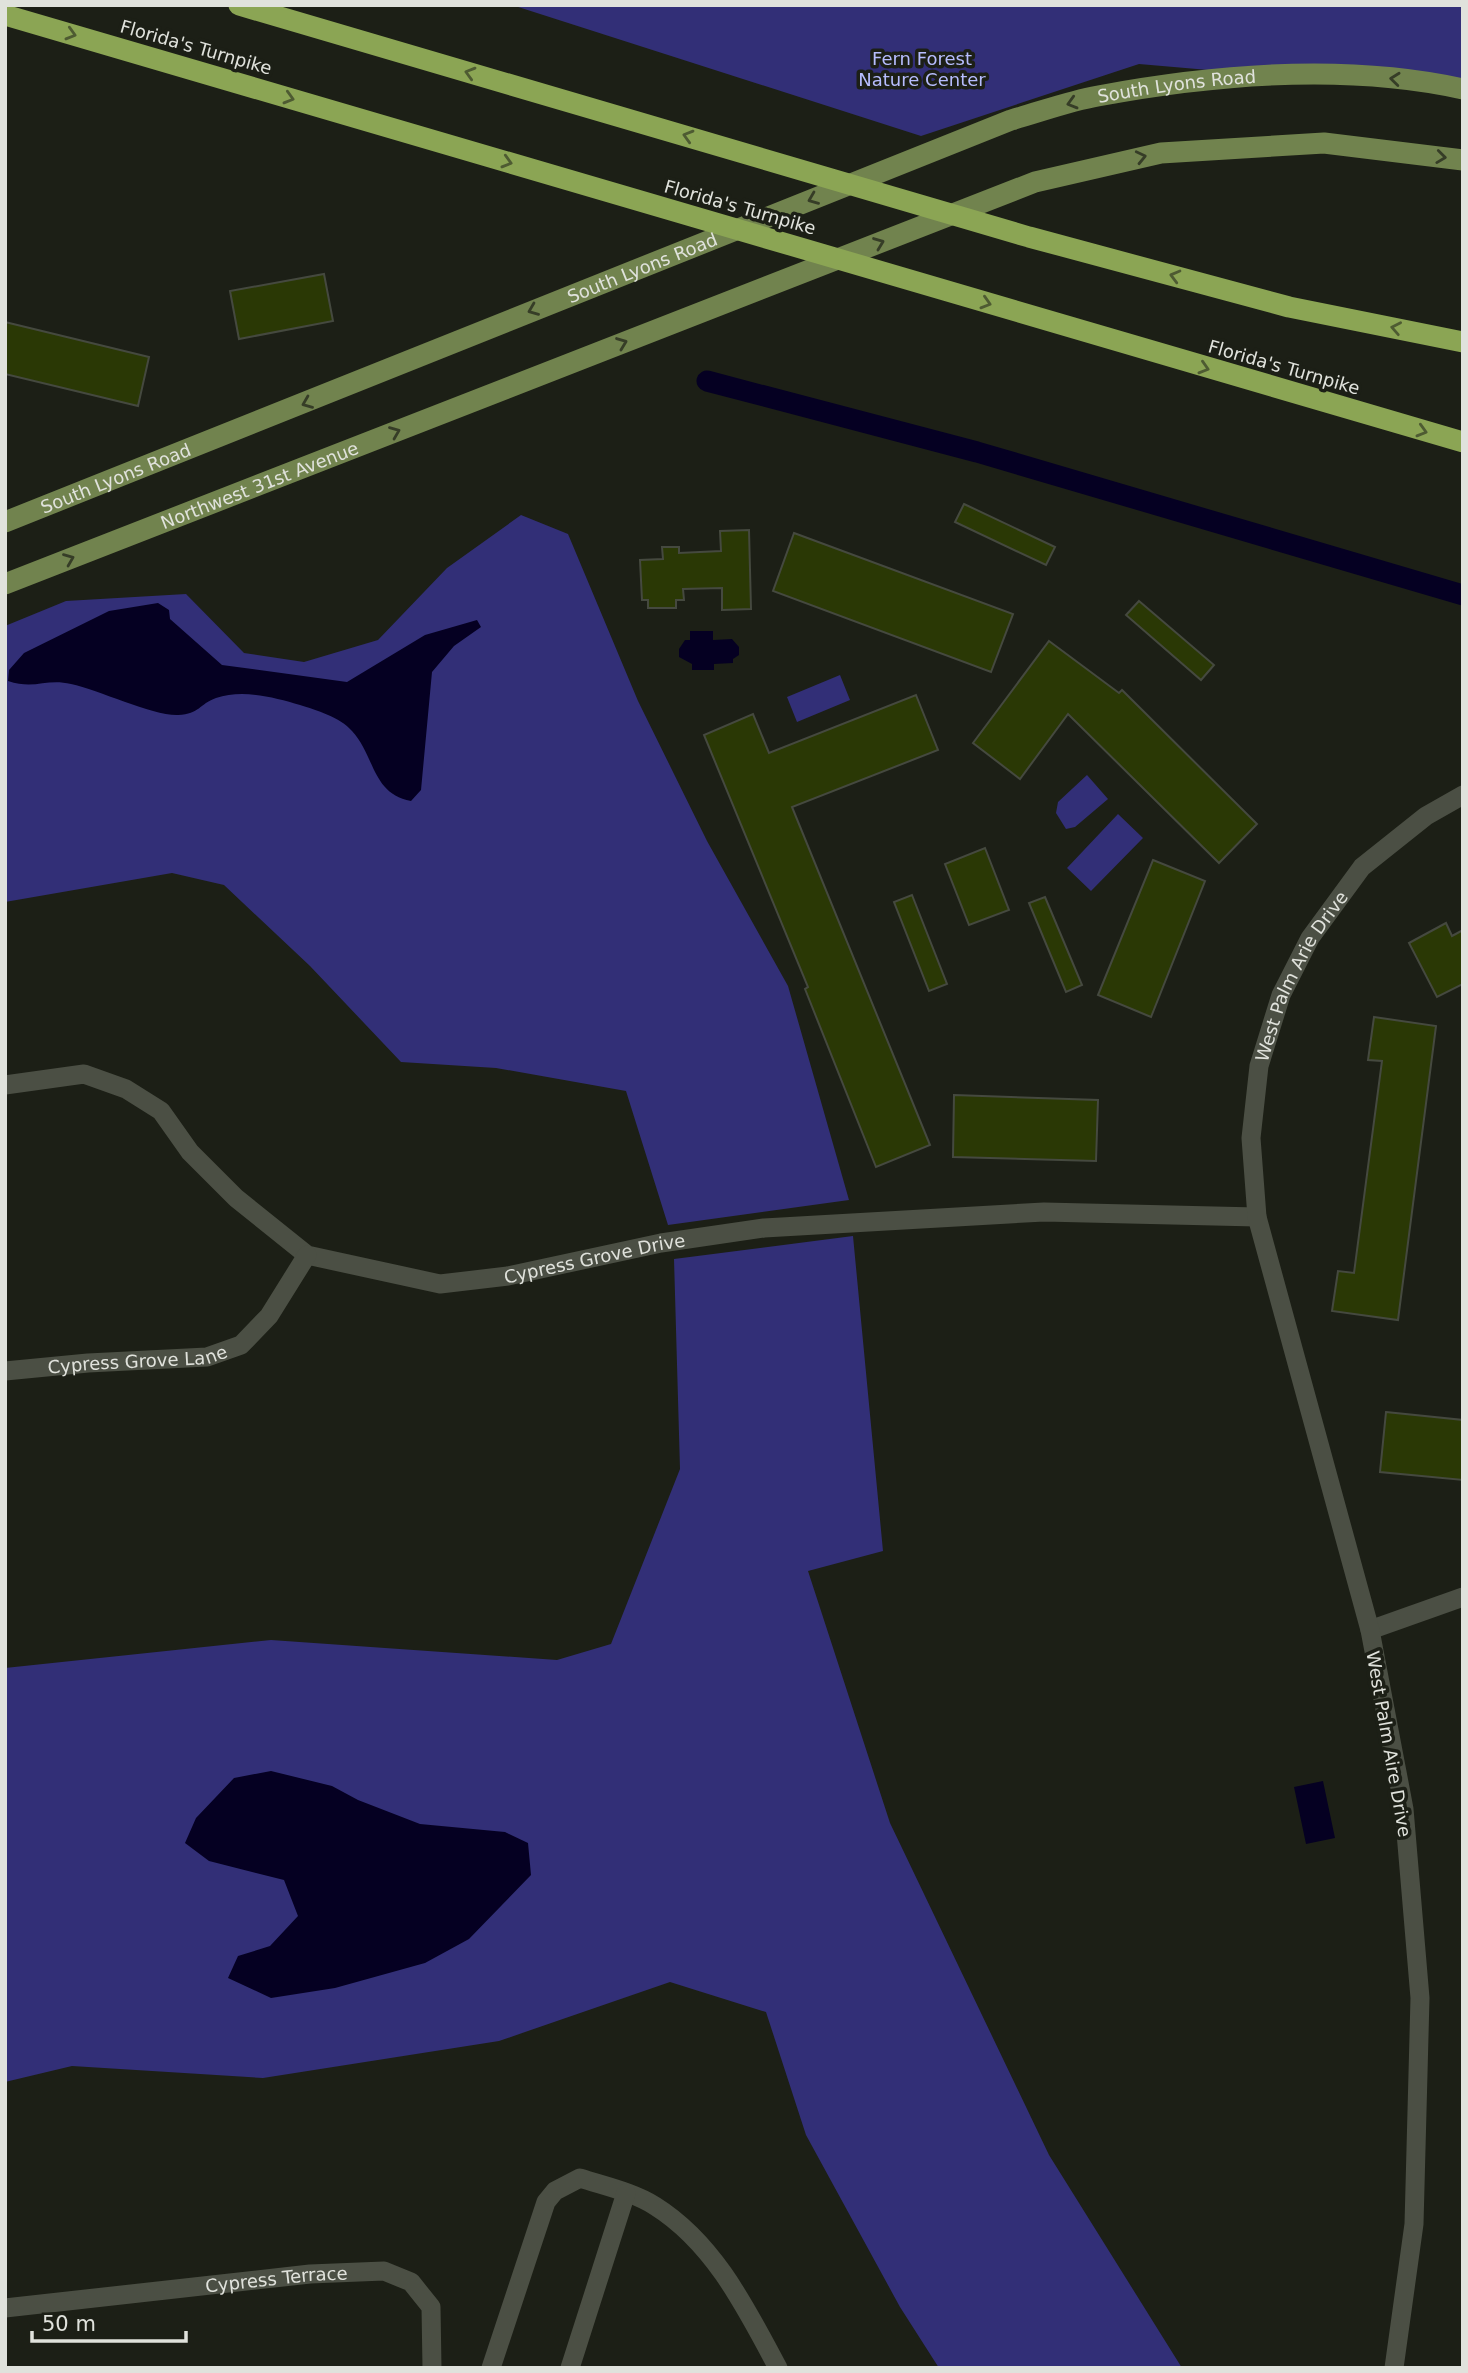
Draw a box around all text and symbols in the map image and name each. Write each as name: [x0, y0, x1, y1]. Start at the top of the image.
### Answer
street label: Florida's Turnpike: [118, 15, 274, 79]
one-way arrow: [64, 25, 76, 40]
park label: Fern Forest Nature Center: [858, 48, 986, 90]
street label: South Lyons Road: [1095, 65, 1257, 106]
one-way arrow: [464, 66, 476, 81]
one-way arrow: [1390, 72, 1401, 87]
one-way arrow: [283, 89, 295, 104]
one-way arrow: [1067, 95, 1079, 109]
one-way arrow: [682, 130, 694, 145]
one-way arrow: [1435, 149, 1447, 164]
one-way arrow: [1135, 151, 1147, 166]
one-way arrow: [501, 153, 513, 168]
street label: Florida's Turnpike: [662, 175, 818, 239]
one-way arrow: [808, 190, 820, 204]
street label: South Lyons Road: [564, 228, 720, 307]
one-way arrow: [873, 237, 885, 251]
one-way arrow: [1169, 269, 1181, 284]
one-way arrow: [979, 294, 991, 309]
one-way arrow: [528, 301, 540, 315]
one-way arrow: [1390, 321, 1402, 336]
street label: Florida's Turnpike: [1206, 335, 1362, 399]
one-way arrow: [615, 338, 627, 352]
one-way arrow: [1197, 359, 1209, 374]
one-way arrow: [302, 394, 314, 408]
one-way arrow: [1416, 423, 1428, 437]
one-way arrow: [388, 427, 400, 441]
street label: Northwest 31st Avenue: [158, 437, 361, 533]
street label: South Lyons Road: [37, 438, 194, 517]
one-way arrow: [62, 553, 74, 567]
street label: West Palm Arie Drive: [1251, 887, 1352, 1064]
street label: Cypress Grove Drive: [502, 1229, 687, 1287]
street label: Cypress Grove Lane: [47, 1340, 230, 1377]
street label: West Palm Aire Drive: [1362, 1649, 1416, 1839]
street label: Cypress Terrace: [204, 2262, 348, 2296]
scale bar: [32, 2300, 186, 2344]
text: 50 m: [42, 2312, 96, 2336]

